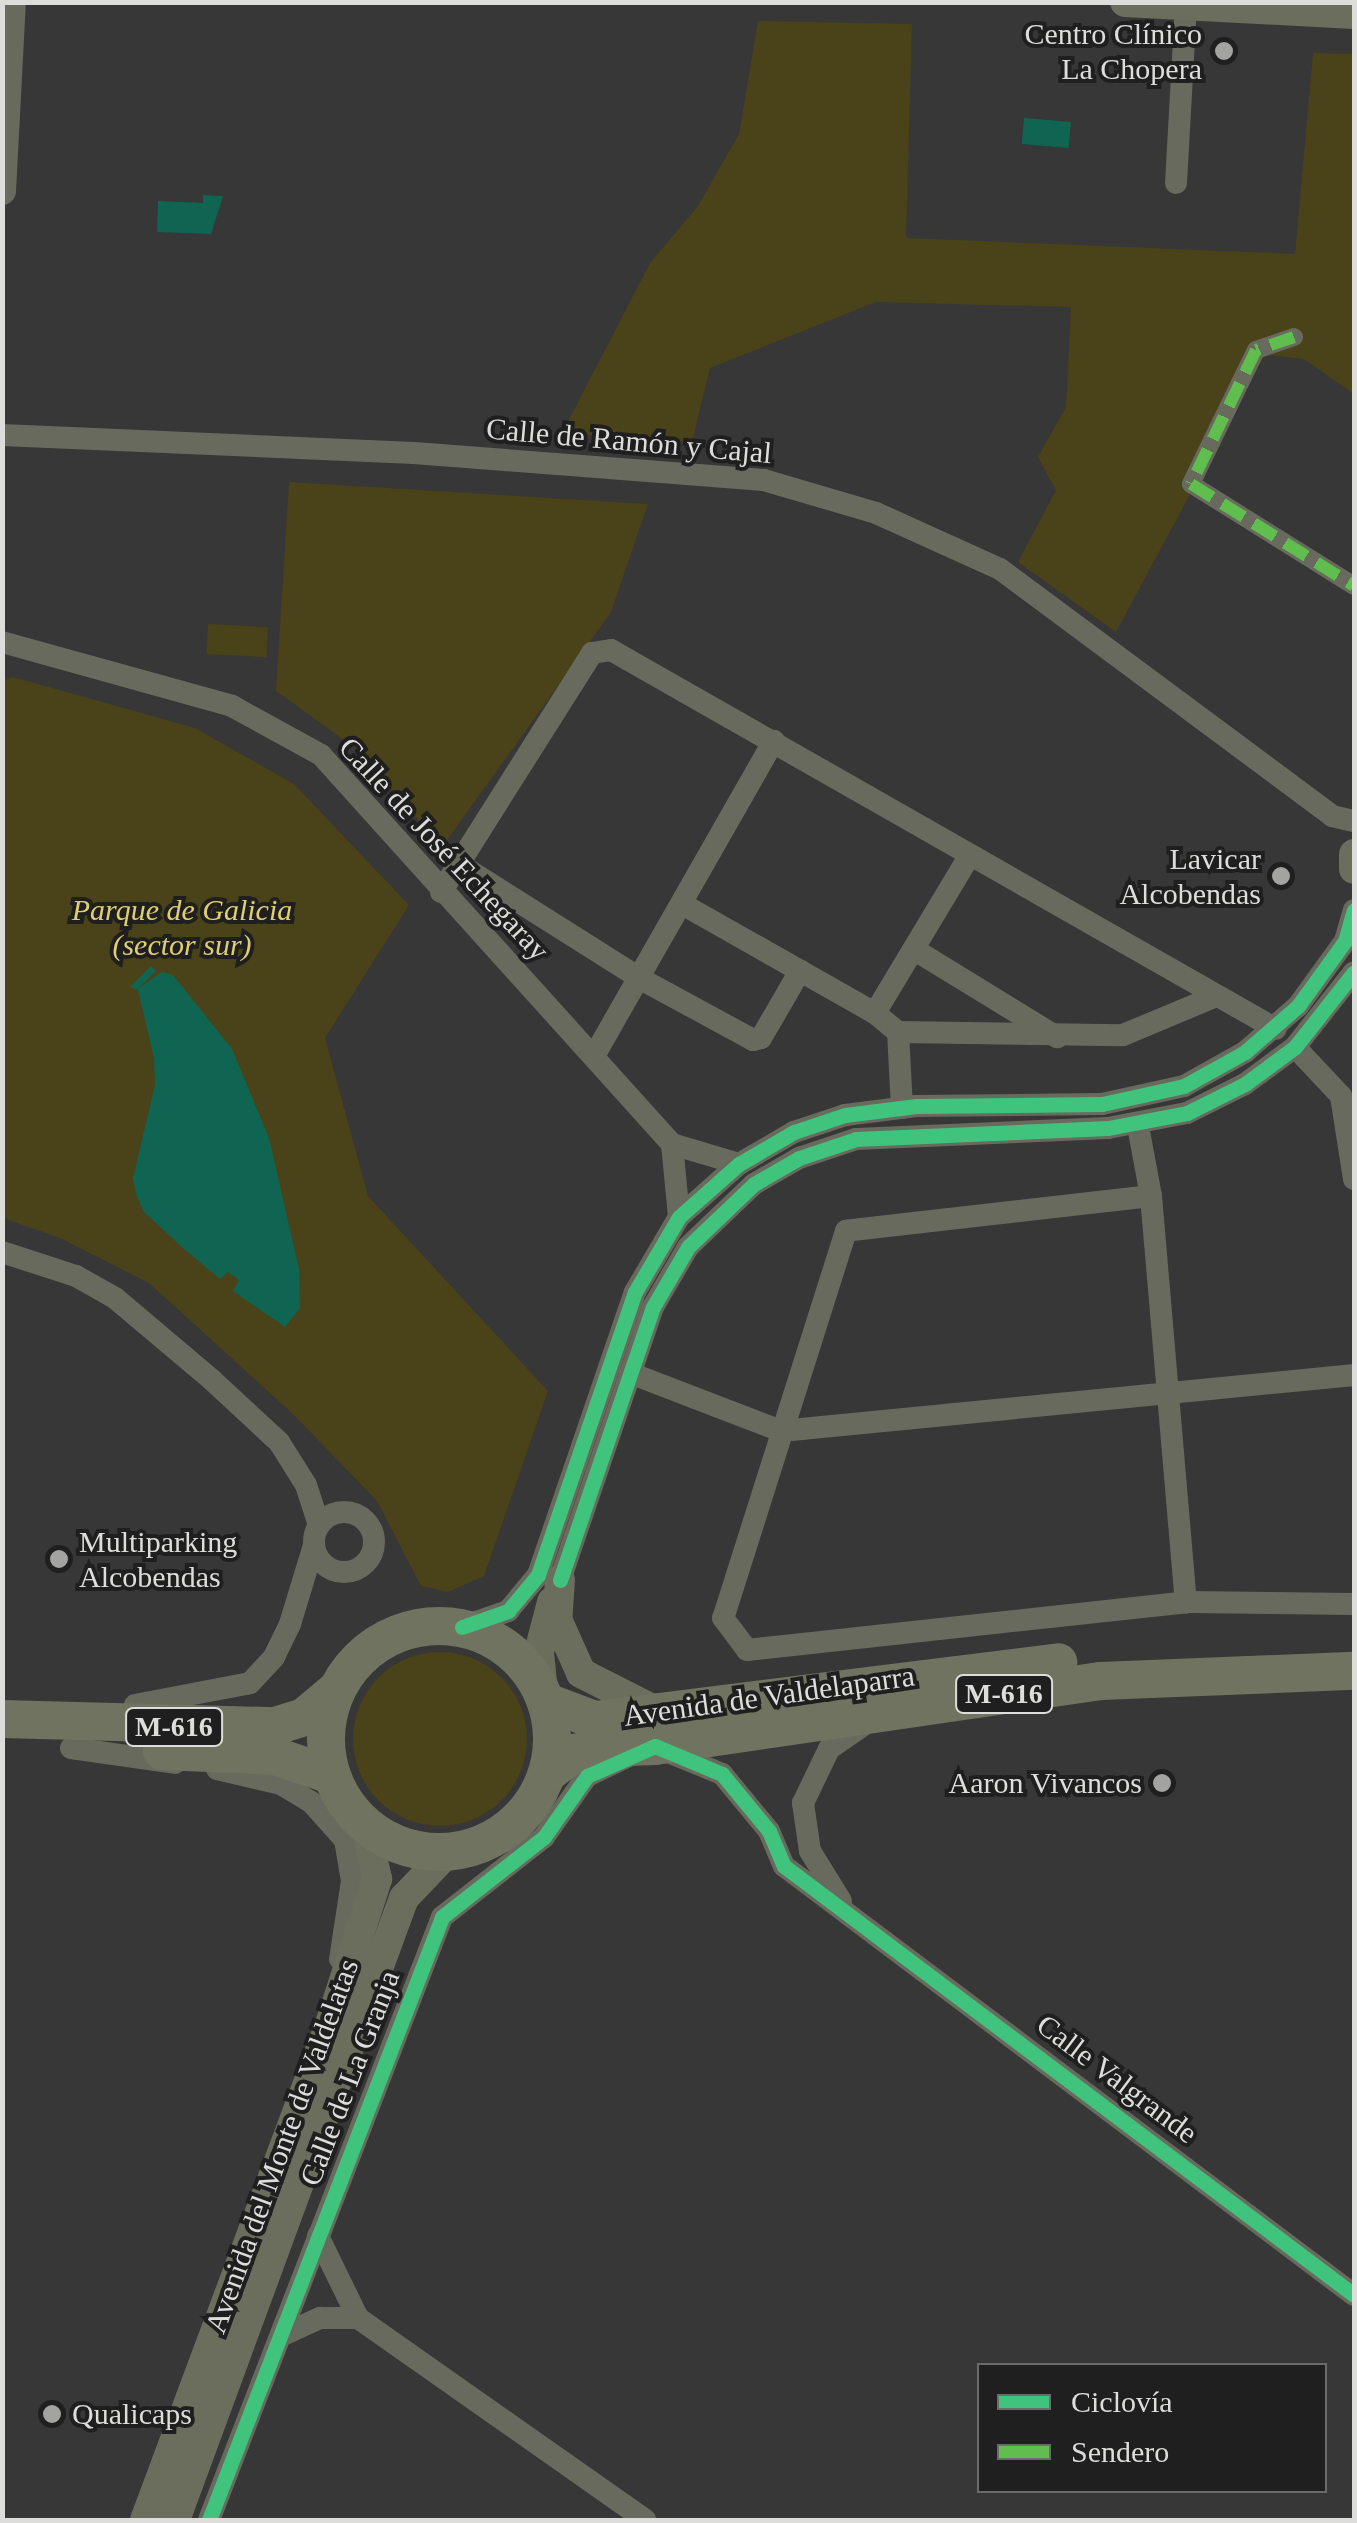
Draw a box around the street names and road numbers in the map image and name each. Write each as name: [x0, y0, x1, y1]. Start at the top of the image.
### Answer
street label: Calle de Ramón y Cajal: [485, 411, 773, 471]
street label: Calle de José Echegaray: [331, 730, 557, 968]
street label: Avenida de Valdelaparra: [621, 1658, 917, 1734]
road number: M-616: [954, 1671, 1054, 1717]
road number: M-616: [124, 1704, 224, 1750]
street label: Avenida del Monte de Valdelatas: [197, 1954, 367, 2338]
street label: Calle de La Granja: [292, 1965, 408, 2191]
street label: Calle Valgrande: [1029, 2007, 1205, 2151]

